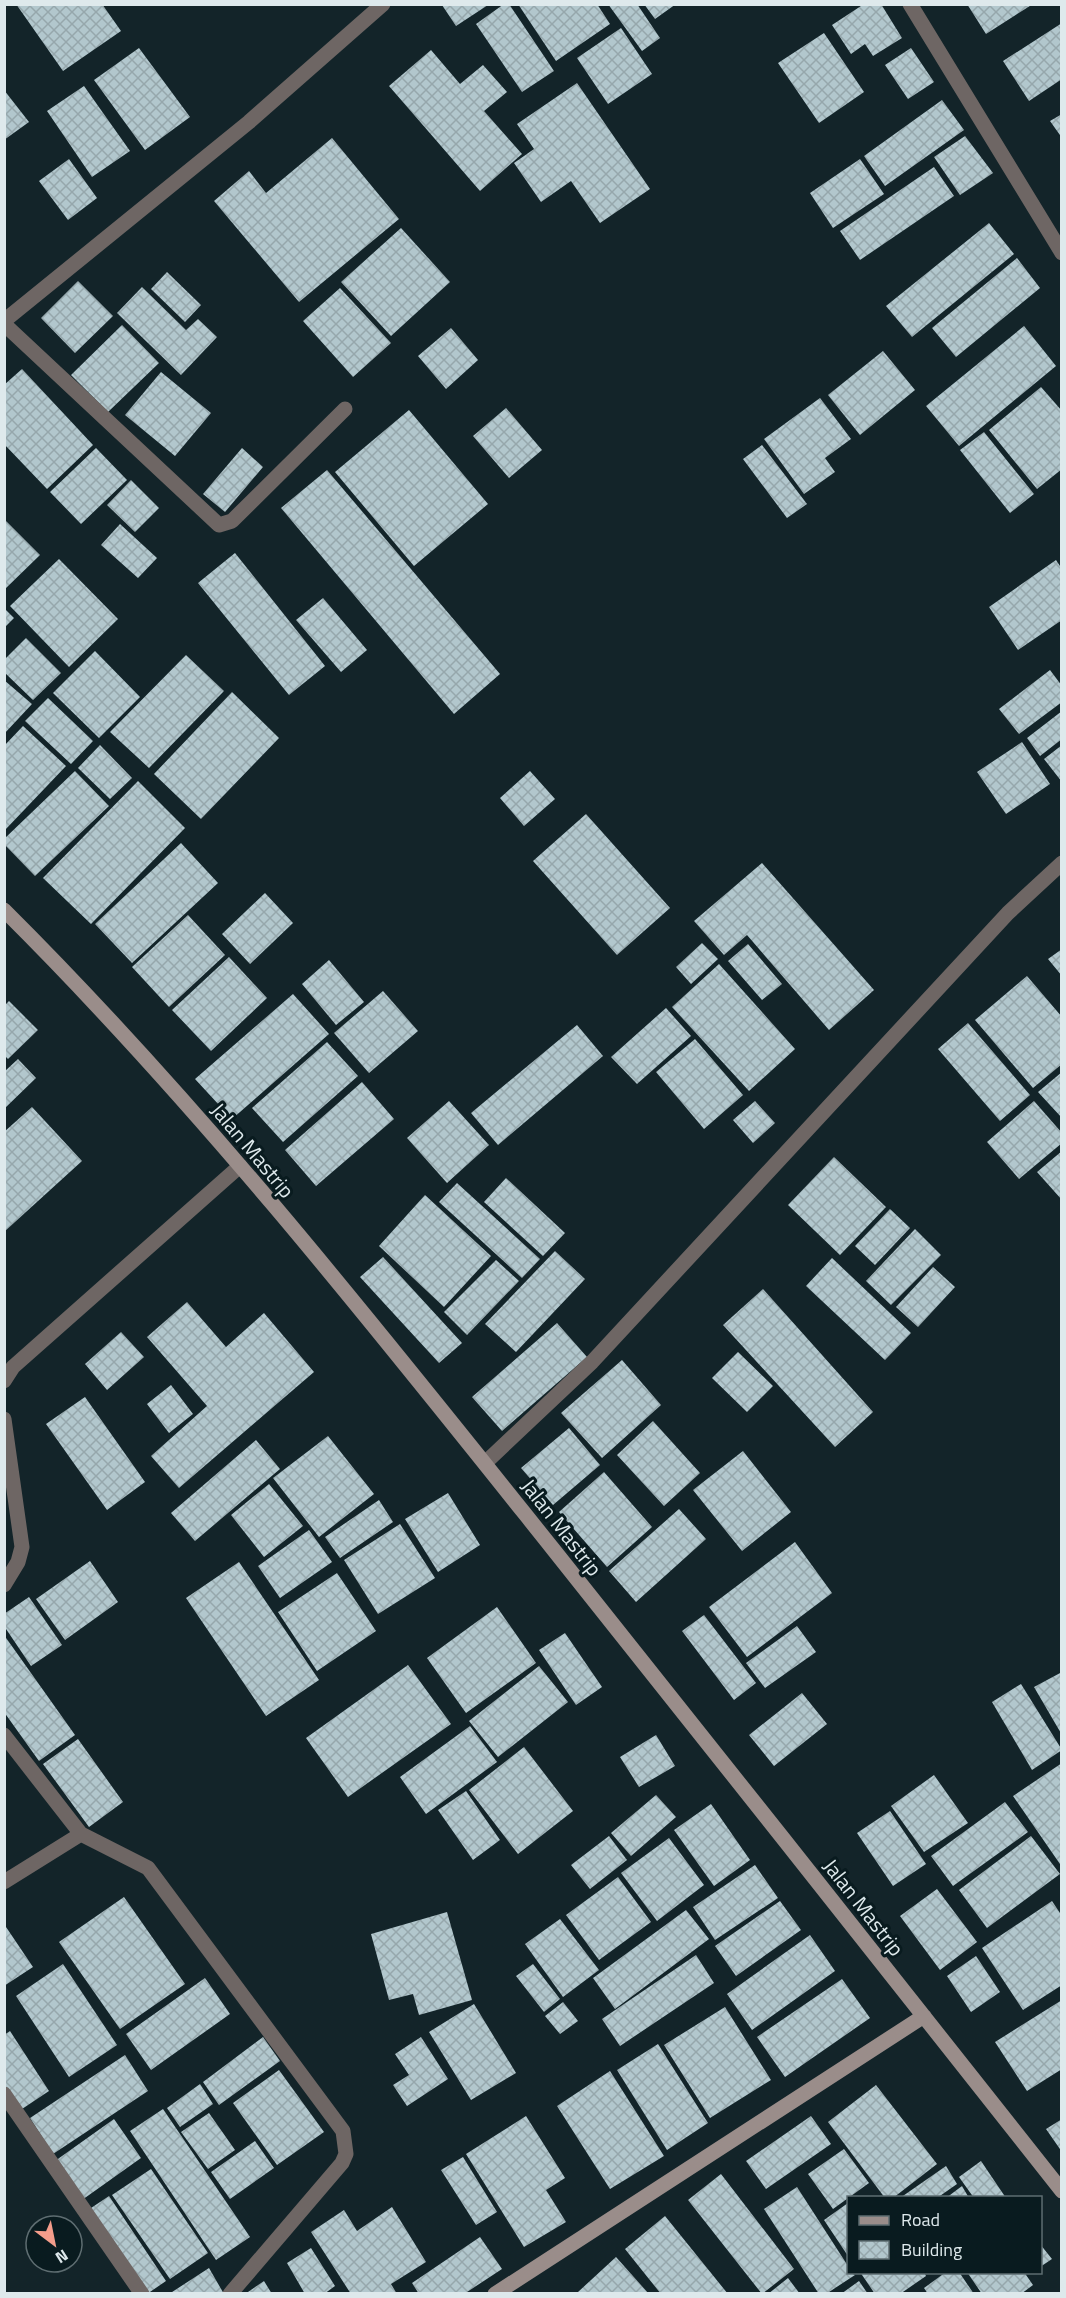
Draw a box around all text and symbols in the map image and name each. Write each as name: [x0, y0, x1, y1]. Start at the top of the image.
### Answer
street label: Jalan Mastrip: [203, 1095, 303, 1205]
street label: Jalan Mastrip: [514, 1471, 610, 1583]
street label: Jalan Mastrip: [816, 1851, 912, 1963]
legend: [847, 2196, 1042, 2274]
text: Road: [901, 2206, 940, 2233]
north arrow: [24, 2214, 84, 2274]
text: Building: [901, 2236, 962, 2263]
text: N: [51, 2244, 73, 2270]

